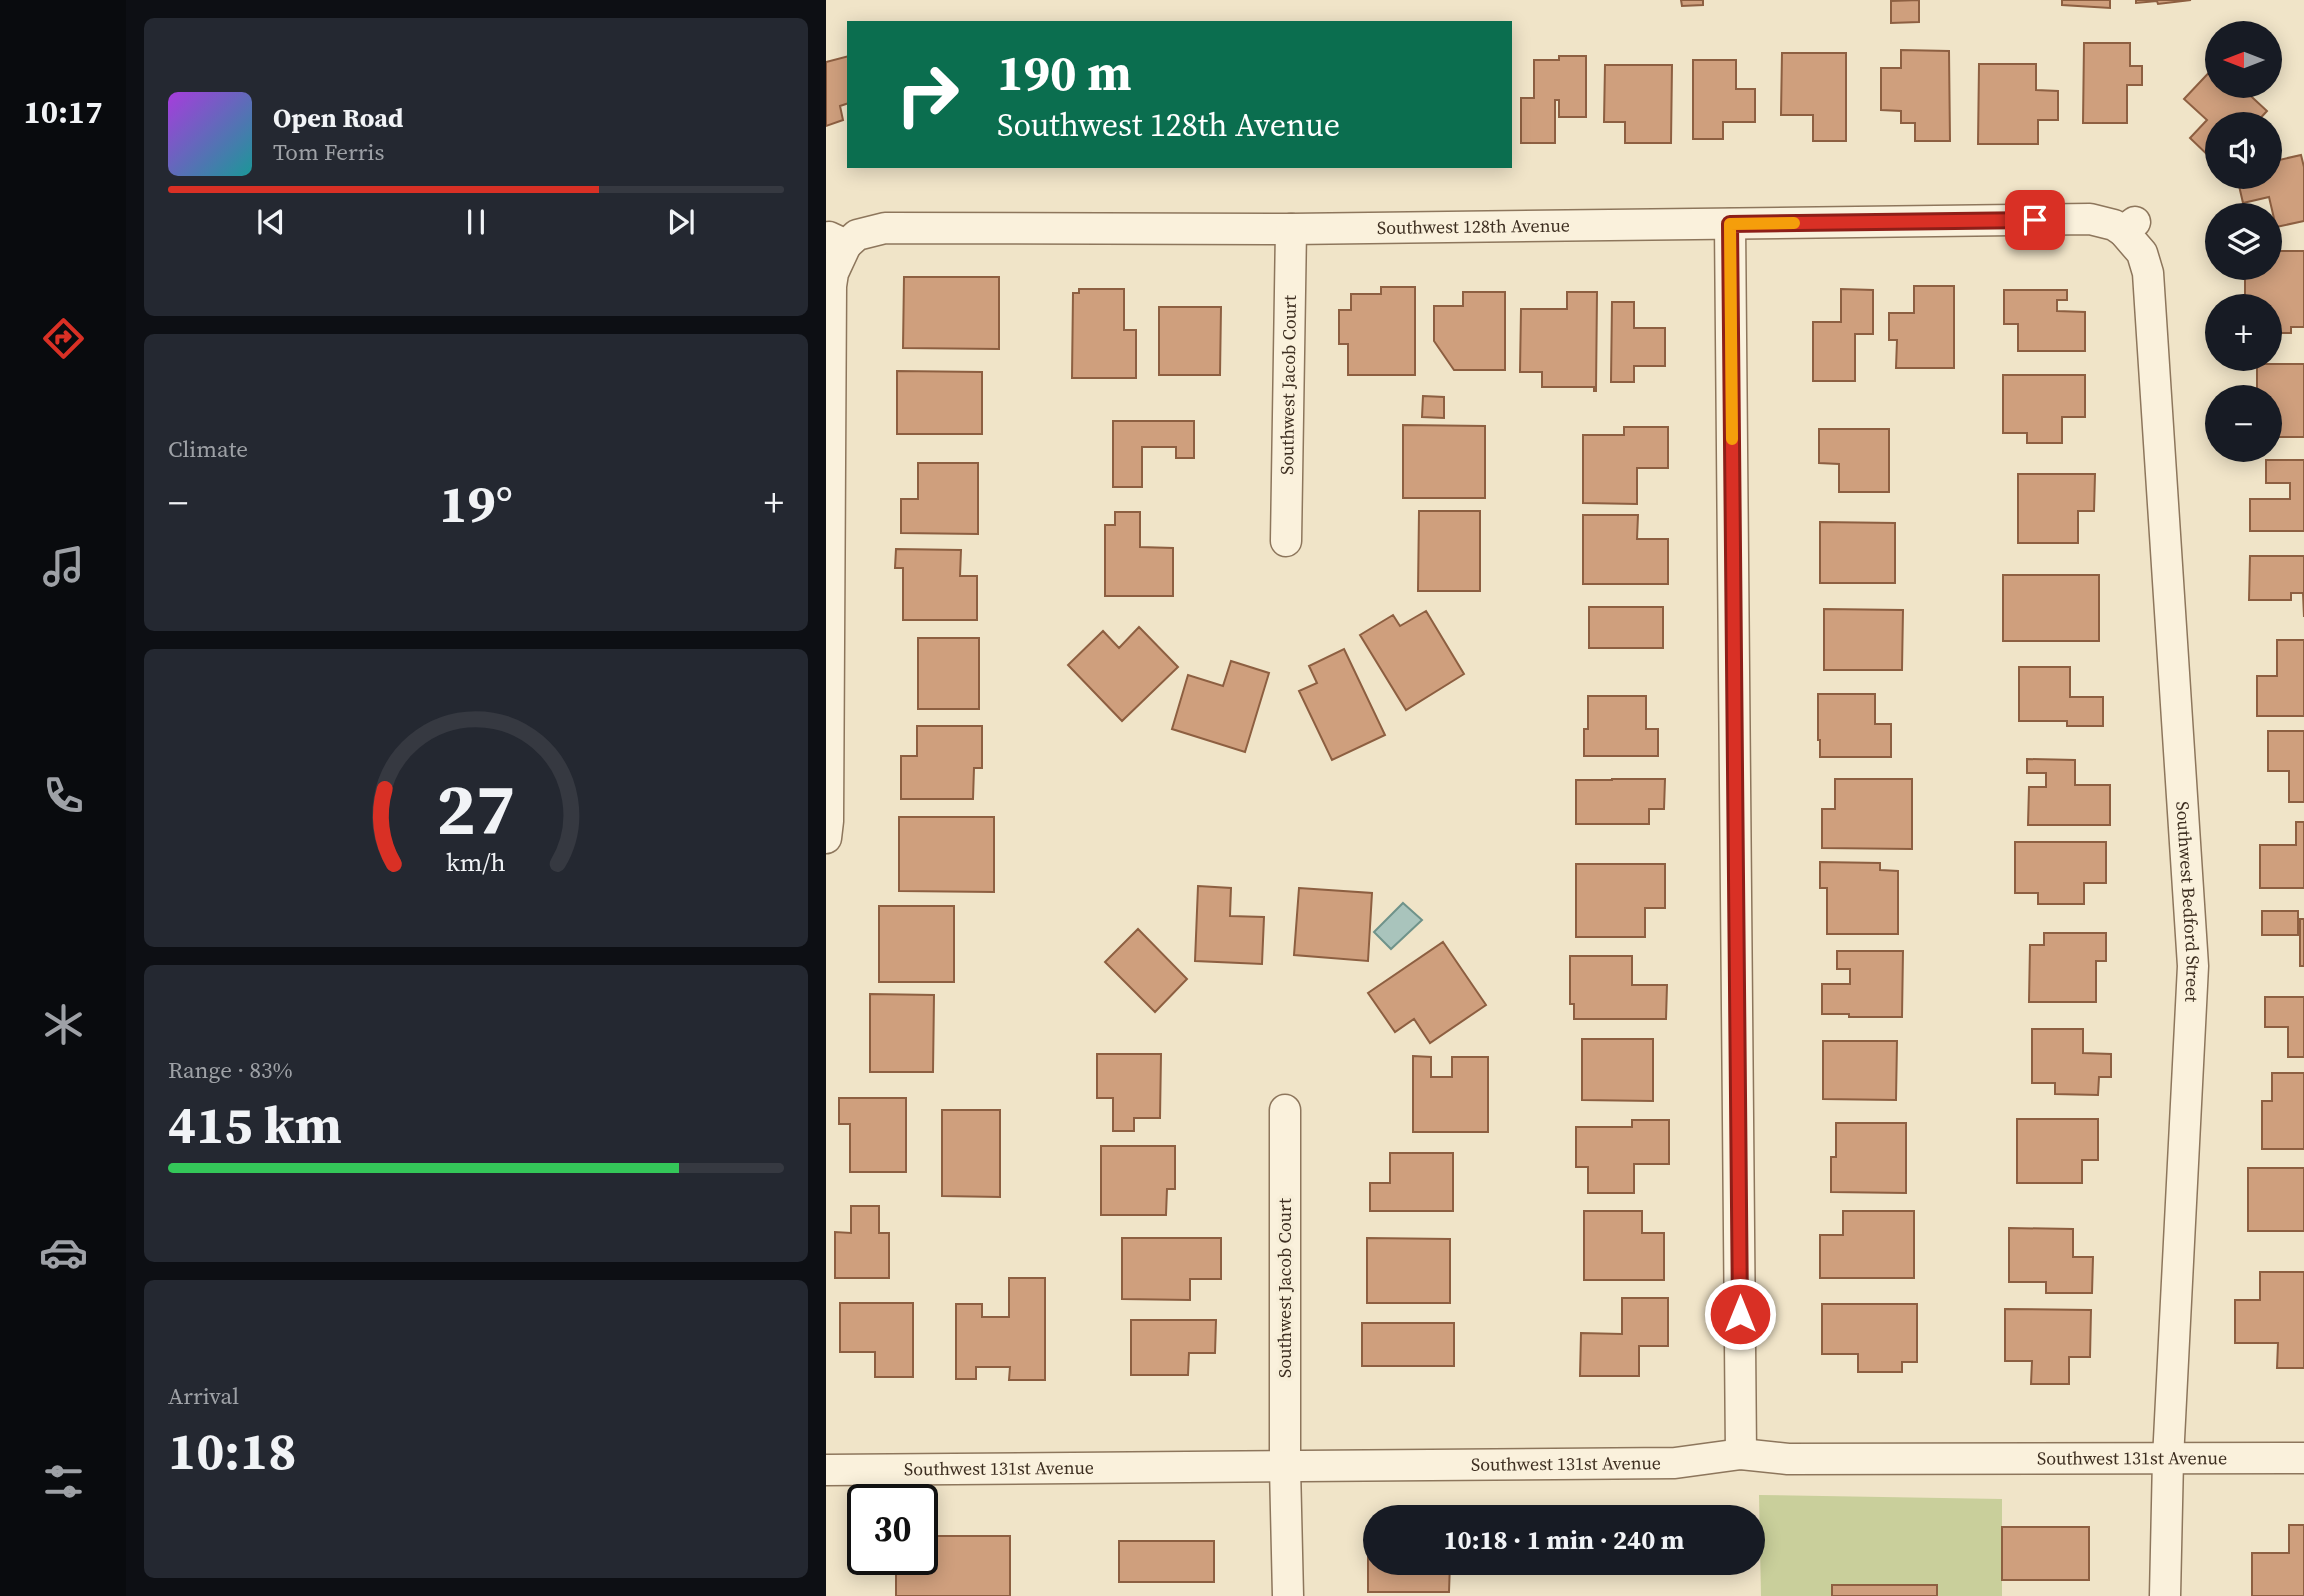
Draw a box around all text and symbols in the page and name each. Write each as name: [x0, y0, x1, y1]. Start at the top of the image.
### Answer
north arrow: [2205, 21, 2282, 98]
map controls: [2205, 21, 2282, 462]
text: 190 m: [997, 39, 1132, 106]
icon: right: [882, 49, 973, 140]
text: 10:17: [24, 90, 102, 134]
text: Open Road: [273, 100, 404, 136]
text: Southwest 128th Avenue: [997, 103, 1340, 147]
button: sound: [2205, 112, 2282, 189]
text: Tom Ferris: [273, 136, 384, 168]
pin: [2005, 190, 2065, 250]
icon: arrive: [2016, 201, 2054, 239]
icon: previous: [252, 203, 290, 241]
icon: pause: [457, 203, 495, 241]
icon: next: [662, 203, 700, 241]
button: layers: [2205, 203, 2282, 280]
street label: Southwest 128th Avenue: [1377, 213, 1570, 240]
button: +: [2205, 294, 2282, 371]
street label: Southwest Jacob Court: [1274, 295, 1302, 475]
icon: directions: [39, 314, 88, 363]
button: −: [2205, 385, 2282, 462]
text: Climate: [168, 433, 248, 465]
text: 19°: [439, 468, 513, 539]
text: −: [168, 477, 188, 529]
text: +: [764, 477, 784, 529]
icon: music: [39, 542, 88, 591]
text: 27: [437, 759, 515, 858]
icon: phone: [39, 771, 88, 820]
street label: Southwest Bedford Street: [2170, 800, 2206, 1003]
text: km/h: [446, 845, 506, 879]
icon: climate: [39, 1000, 88, 1049]
text: Range · 83%: [168, 1054, 293, 1086]
text: 415 km: [168, 1089, 342, 1160]
street label: Southwest Jacob Court: [1272, 1198, 1297, 1378]
icon: car: [39, 1228, 88, 1277]
position arrow: [1703, 1277, 1777, 1351]
text: Arrival: [168, 1380, 239, 1412]
text: 10:18: [168, 1415, 296, 1486]
street label: Southwest 131st Avenue: [2037, 1445, 2227, 1471]
street label: Southwest 131st Avenue: [1471, 1450, 1661, 1477]
street label: Southwest 131st Avenue: [904, 1455, 1094, 1481]
icon: filters: [39, 1457, 88, 1506]
speed limit sign: 30: [847, 1484, 938, 1575]
text: 10:18 · 1 min · 240 m: [1444, 1522, 1684, 1558]

